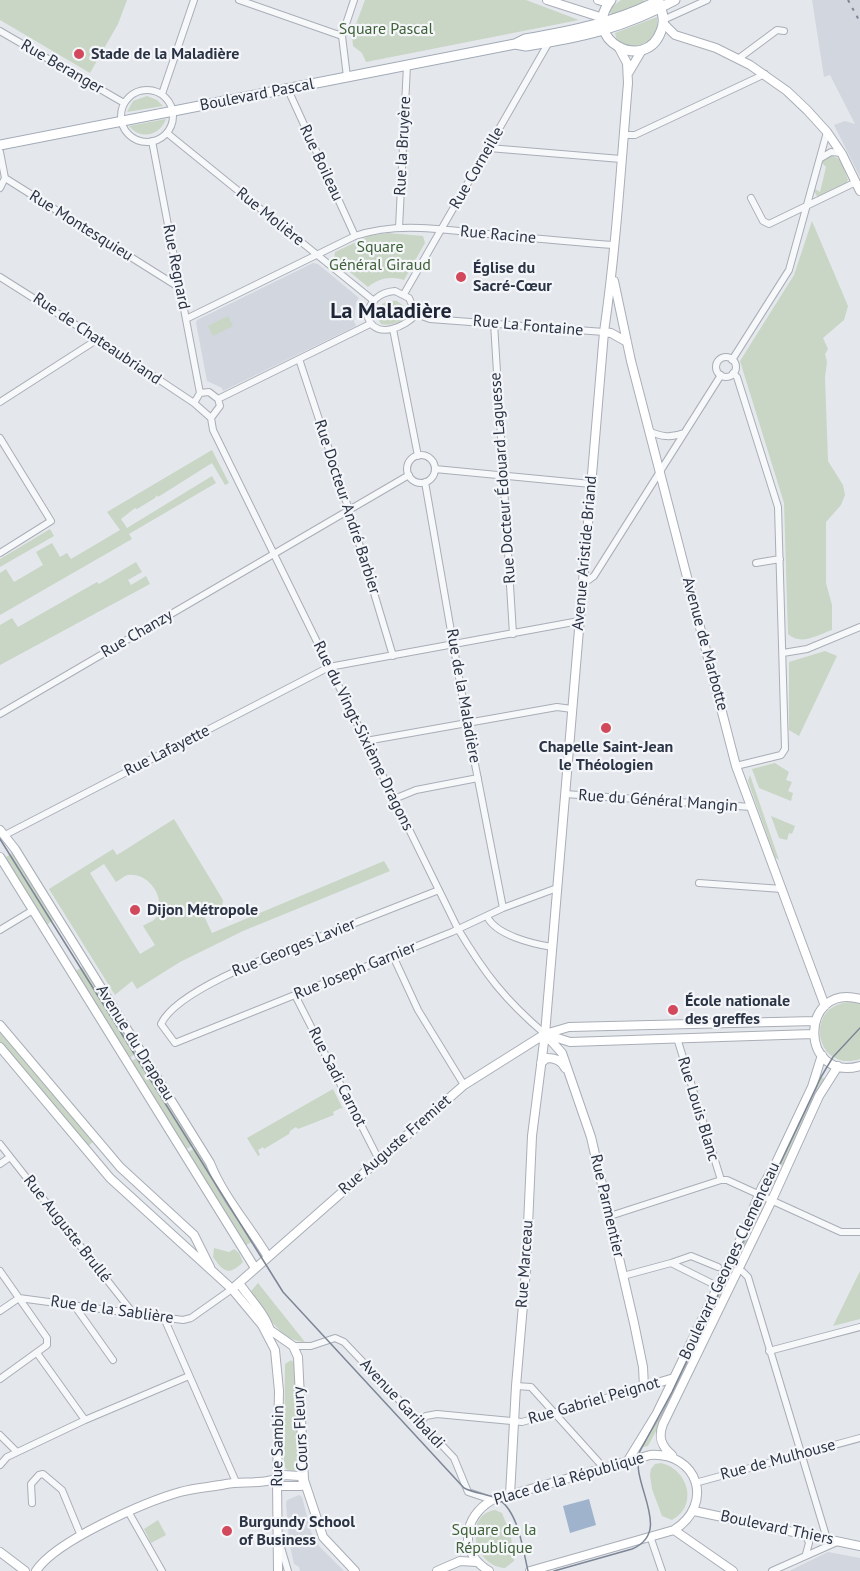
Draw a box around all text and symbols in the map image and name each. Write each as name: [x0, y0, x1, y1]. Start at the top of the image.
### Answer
park label: Square Pascal: [339, 19, 433, 39]
street label: Rue Beranger: [17, 36, 107, 98]
place label: Stade de la Maladière: [91, 44, 239, 64]
marker: Stade de la Maladière: [72, 47, 86, 61]
street label: Boulevard Pascal: [198, 75, 316, 115]
street label: Rue la Bruyère: [391, 96, 415, 196]
street label: Rue Boileau: [295, 122, 347, 204]
street label: Rue Corneille: [446, 124, 508, 212]
street label: Rue Molière: [232, 184, 308, 250]
street label: Rue Montesquieu: [26, 186, 136, 266]
street label: Rue Racine: [459, 222, 537, 248]
street label: Rue Regnard: [158, 223, 194, 311]
park label: Square Général Giraud: [329, 237, 431, 275]
place label: Église du Sacré-Cœur: [473, 258, 552, 296]
marker: Église du Sacré-Cœur: [454, 270, 468, 284]
street label: Rue de Chateaubriand: [29, 289, 165, 389]
district label: La Maladière: [330, 299, 452, 325]
street label: Rue La Fontaine: [472, 312, 584, 340]
street label: Rue Docteur Édouard Laguesse: [486, 372, 520, 584]
street label: Rue Docteur André Barbier: [310, 417, 384, 597]
street label: Avenue Aristide Briand: [569, 475, 601, 631]
street label: Avenue de Marbotte: [678, 575, 732, 713]
street label: Rue Chanzy: [98, 606, 176, 662]
street label: Rue de la Maladière: [442, 627, 484, 765]
street label: Rue du Vingt-Sixième Dragons: [309, 638, 417, 834]
street label: Rue Lafayette: [121, 721, 213, 781]
marker: Chapelle Saint-Jean le Théologien: [599, 721, 613, 735]
place label: Chapelle Saint-Jean le Théologien: [539, 737, 673, 775]
street label: Rue du Général Mangin: [578, 786, 738, 816]
place label: Dijon Métropole: [147, 900, 258, 920]
marker: Dijon Métropole: [128, 903, 142, 917]
street label: Rue Georges Lavier: [230, 915, 358, 981]
street label: Rue Joseph Garnier: [291, 938, 419, 1004]
street label: Avenue du Drapeau: [92, 982, 178, 1104]
place label: École nationale des greffes: [685, 991, 790, 1029]
marker: École nationale des greffes: [666, 1003, 680, 1017]
street label: Rue Sadi Carnot: [304, 1024, 370, 1130]
street label: Rue Louis Blanc: [673, 1054, 723, 1164]
street label: Rue Auguste Fremiet: [335, 1091, 455, 1199]
street label: Rue Parmentier: [586, 1153, 628, 1259]
street label: Boulevard Georges Clemenceau: [676, 1159, 784, 1363]
street label: Rue Auguste Brullé: [19, 1172, 115, 1286]
street label: Rue Marceau: [512, 1219, 538, 1309]
street label: Rue de la Sablière: [49, 1292, 175, 1328]
street label: Avenue Garibaldi: [355, 1355, 449, 1453]
street label: Rue Gabriel Peignot: [526, 1373, 662, 1429]
street label: Cours Fleury: [289, 1386, 313, 1472]
street label: Rue Sambin: [268, 1405, 288, 1487]
street label: Rue de Mulhouse: [718, 1435, 838, 1485]
street label: Place de la République: [491, 1448, 647, 1510]
street label: Boulevard Thiers: [719, 1507, 835, 1549]
place label: Burgundy School of Business: [239, 1512, 355, 1550]
park label: Square de la République: [451, 1520, 537, 1558]
marker: Burgundy School of Business: [220, 1524, 234, 1538]

